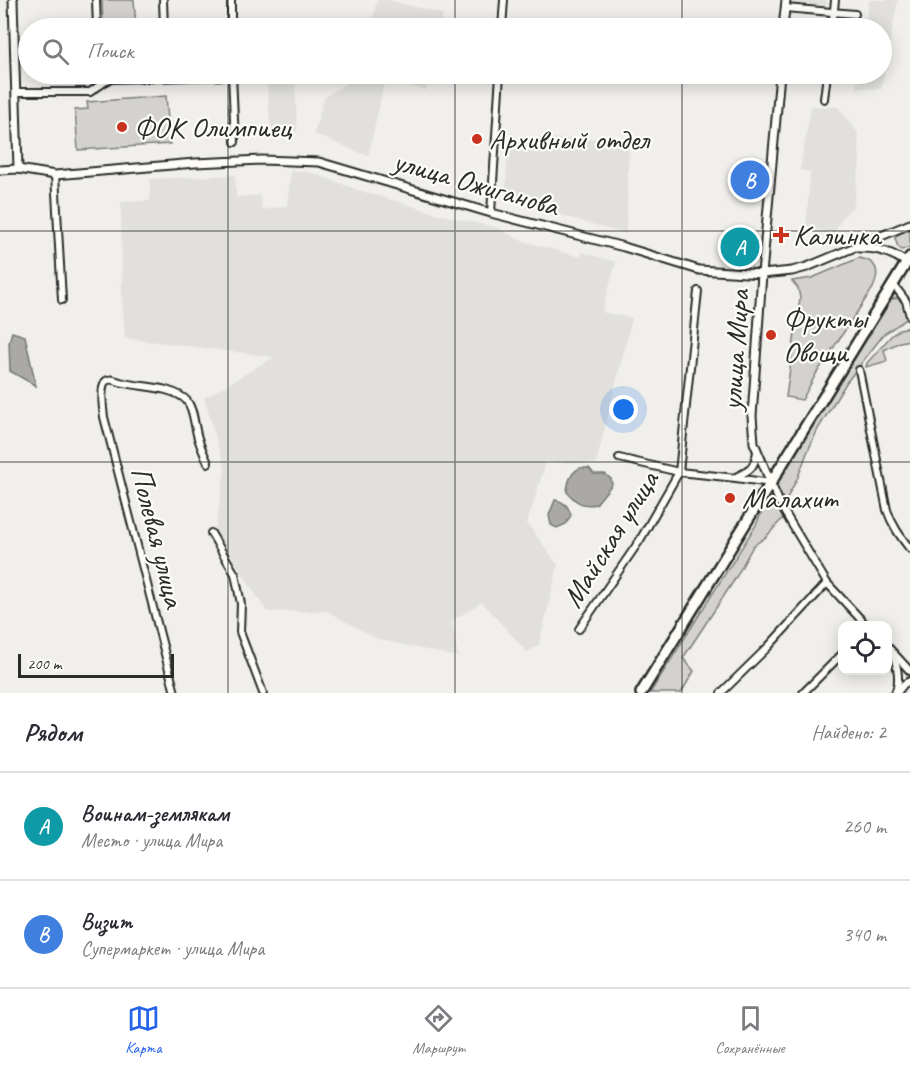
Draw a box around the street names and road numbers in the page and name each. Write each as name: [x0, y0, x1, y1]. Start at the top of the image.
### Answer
street label: улица Ожиганова: [387, 141, 565, 225]
street label: улица Мира: [712, 287, 758, 414]
street label: Майская улица: [553, 462, 668, 614]
street label: Полевая улица: [122, 463, 194, 613]

